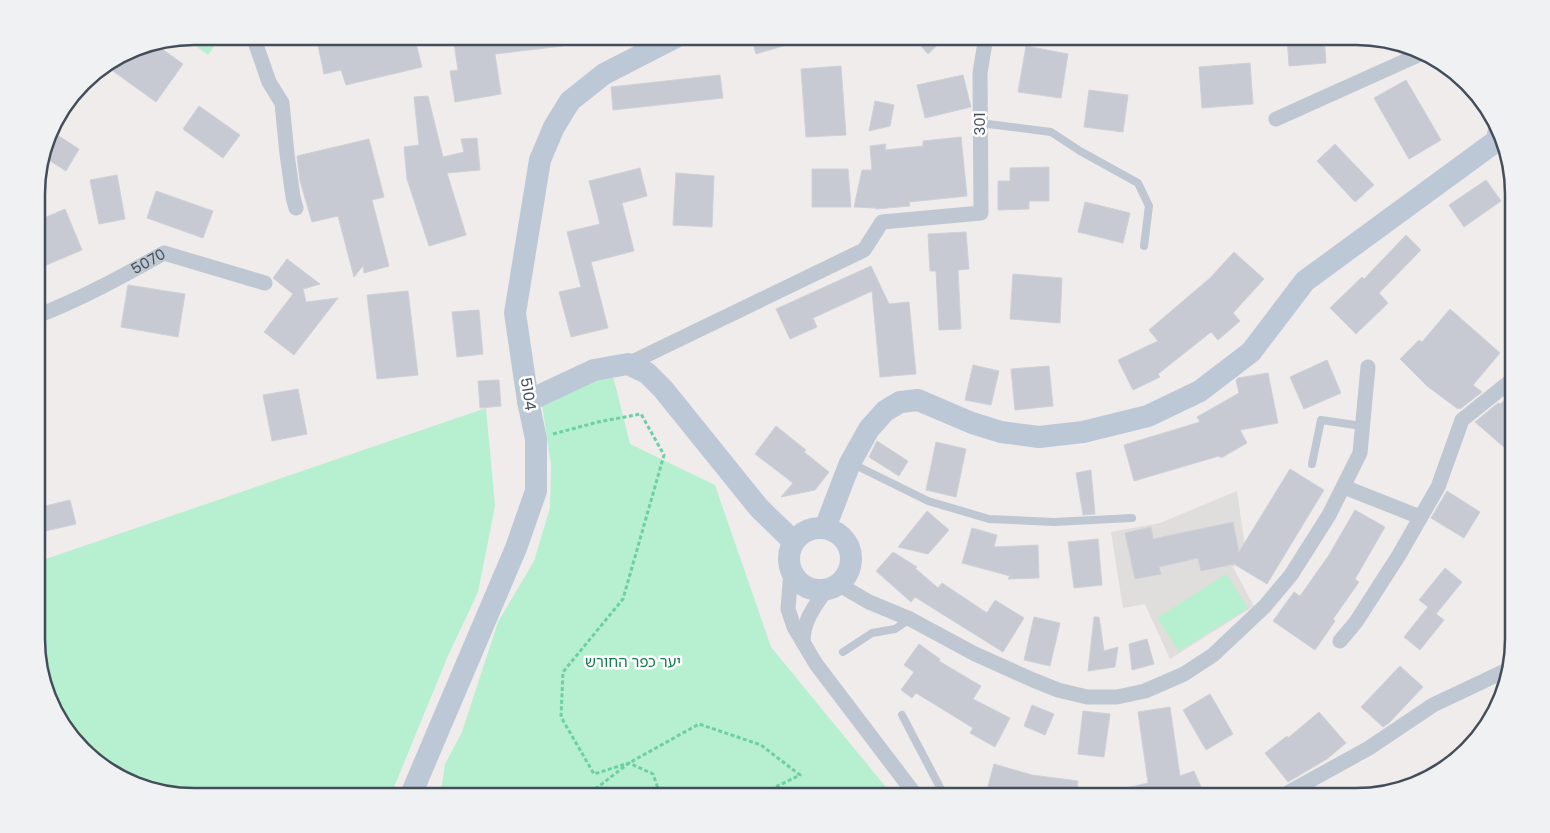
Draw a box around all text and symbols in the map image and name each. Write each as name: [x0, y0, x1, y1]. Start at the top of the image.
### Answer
street label: 301: [969, 112, 990, 136]
street label: 5070: [127, 243, 169, 279]
street label: 5104: [516, 376, 541, 412]
park label: יער כפר החורש: [585, 651, 681, 672]

